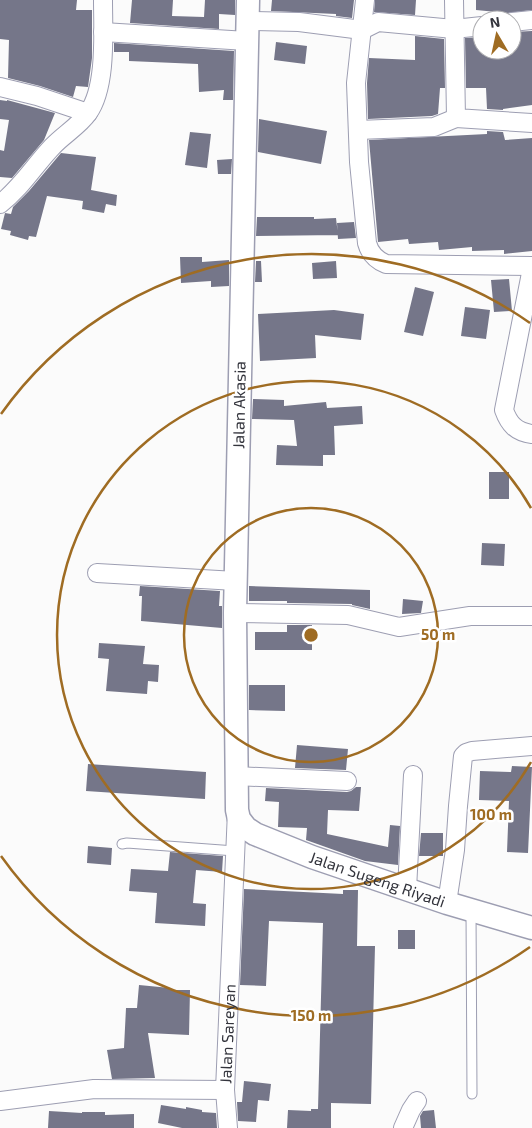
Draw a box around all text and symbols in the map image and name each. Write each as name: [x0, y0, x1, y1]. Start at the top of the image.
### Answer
north arrow: [472, 10, 522, 60]
text: N: [489, 12, 501, 31]
street label: Jalan Akasia: [228, 361, 249, 449]
text: 50 m: [421, 625, 455, 643]
centre of rings: [302, 626, 320, 644]
text: 100 m: [470, 805, 512, 823]
street label: Jalan Sugeng Riyadi: [307, 847, 448, 911]
street label: Jalan Sareyan: [215, 984, 239, 1084]
text: 150 m: [291, 1006, 331, 1024]

